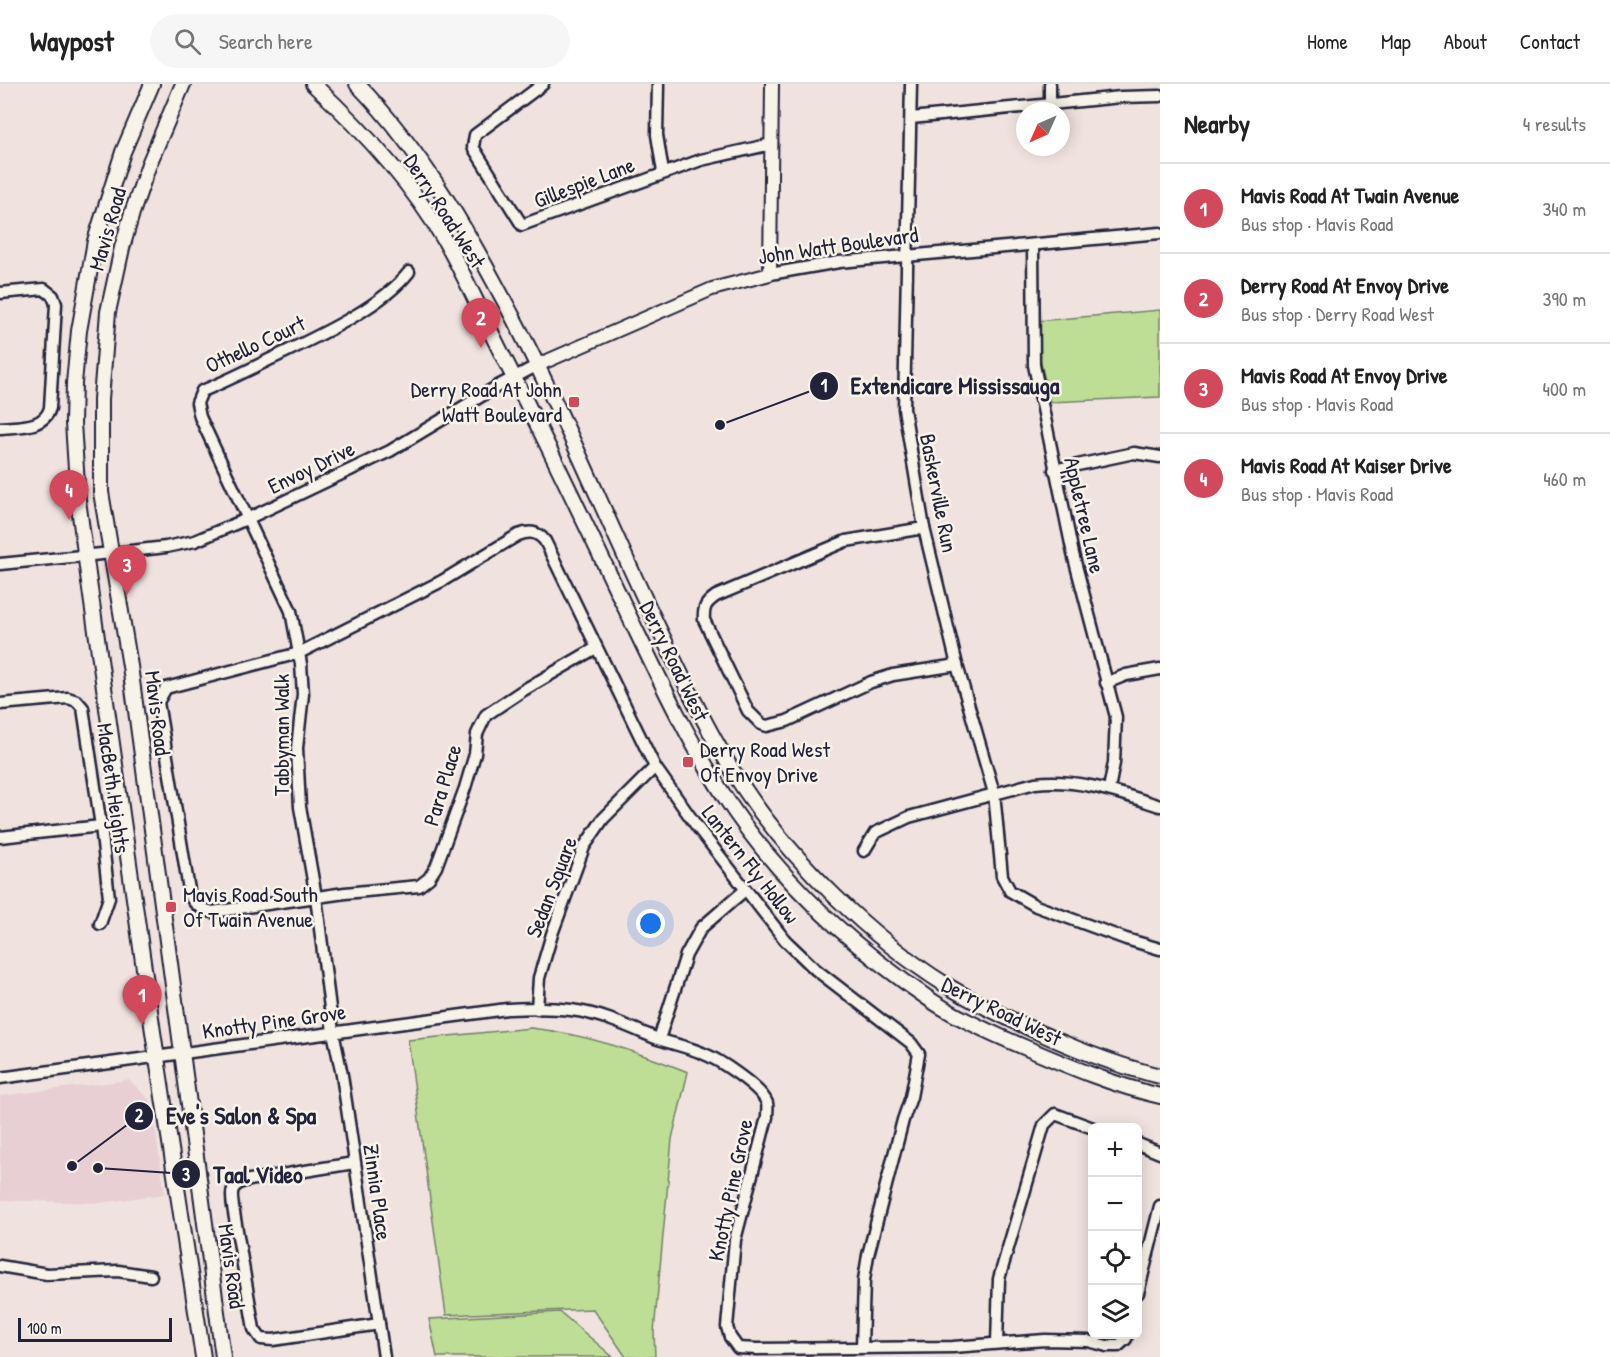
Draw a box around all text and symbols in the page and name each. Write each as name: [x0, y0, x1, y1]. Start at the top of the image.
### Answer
search box: [150, 14, 570, 68]
text: Waypost: [30, 22, 114, 60]
icon: search: [171, 25, 204, 58]
text: Search here: [219, 26, 313, 56]
text: Home: [1307, 27, 1348, 56]
text: Map: [1381, 27, 1411, 56]
text: About: [1444, 27, 1487, 56]
text: Contact: [1520, 27, 1580, 56]
north arrow: [1016, 102, 1070, 156]
text: Nearby: [1184, 106, 1250, 141]
text: 4 results: [1523, 110, 1586, 137]
street label: Derry Road West: [397, 148, 493, 274]
street label: Gillespie Lane: [529, 149, 639, 215]
text: Mavis Road At Twain Avenue: [1241, 180, 1459, 210]
street label: Mavis Road: [81, 184, 133, 274]
text: 1: [1200, 195, 1207, 222]
text: 340 m: [1542, 195, 1586, 222]
text: Bus stop · Mavis Road: [1241, 210, 1393, 237]
street label: John Watt Boulevard: [756, 219, 920, 271]
text: Derry Road At Envoy Drive: [1241, 270, 1449, 300]
text: 2: [1199, 285, 1208, 312]
text: 390 m: [1543, 285, 1586, 312]
pin: 2: [462, 298, 500, 348]
text: Bus stop · Derry Road West: [1241, 300, 1434, 327]
street label: Othello Court: [200, 308, 310, 380]
text: Mavis Road At Envoy Drive: [1241, 360, 1448, 390]
callout: Extendicare Mississauga: [809, 365, 1072, 407]
text: Extendicare Mississauga: [851, 369, 1060, 402]
text: 1: [821, 373, 828, 398]
place label: Derry Road At John Watt Boulevard: [411, 374, 562, 429]
text: 3: [1199, 375, 1208, 402]
text: 400 m: [1542, 375, 1586, 402]
text: Bus stop · Mavis Road: [1241, 390, 1393, 417]
marker: Derry Road At John Watt Boulevard: [567, 395, 581, 409]
street label: Baskerville Run: [913, 431, 965, 555]
street label: Envoy Drive: [263, 433, 360, 501]
text: Mavis Road At Kaiser Drive: [1241, 450, 1452, 480]
street label: Appletree Lane: [1057, 454, 1113, 576]
text: 4: [1200, 465, 1207, 492]
text: 460 m: [1543, 465, 1586, 492]
pin: 4: [50, 470, 88, 520]
text: Bus stop · Mavis Road: [1241, 480, 1393, 507]
pin: 3: [108, 546, 146, 595]
street label: Derry Road West: [633, 596, 717, 726]
street label: Mavis Road: [138, 669, 178, 757]
street label: Tabbyman Walk: [266, 674, 296, 796]
street label: MacBeth Heights: [90, 721, 138, 855]
place label: Derry Road West Of Envoy Drive: [700, 734, 830, 789]
street label: Para Place: [415, 740, 469, 829]
marker: Derry Road West Of Envoy Drive: [681, 755, 695, 769]
street label: Lantern Fly Hollow: [695, 799, 807, 929]
street label: Sedan Square: [518, 832, 584, 942]
place label: Mavis Road South Of Twain Avenue: [183, 879, 318, 934]
marker: Mavis Road South Of Twain Avenue: [164, 900, 178, 914]
your location: [636, 909, 665, 938]
street label: Derry Road West: [937, 969, 1067, 1053]
pin: 1: [122, 976, 162, 1025]
street label: Knotty Pine Grove: [200, 996, 348, 1046]
callout: Eve's Salon & Spa: [124, 1095, 328, 1137]
text: Eve's Salon & Spa: [166, 1099, 317, 1132]
text: 2: [135, 1103, 144, 1128]
street label: Knotty Pine Grove: [700, 1116, 760, 1264]
map controls: [1088, 1123, 1142, 1339]
button: +: [1088, 1123, 1142, 1177]
street label: Zinnia Place: [356, 1142, 400, 1242]
callout: Taal Video: [171, 1153, 315, 1195]
text: Taal Video: [212, 1158, 303, 1190]
text: 3: [182, 1162, 190, 1187]
button: −: [1088, 1177, 1142, 1231]
street label: Mavis Road: [211, 1222, 253, 1311]
button: locate: [1088, 1231, 1142, 1285]
button: layers: [1088, 1285, 1142, 1339]
scale bar: [18, 1315, 172, 1342]
text: 100 m: [27, 1317, 62, 1339]

